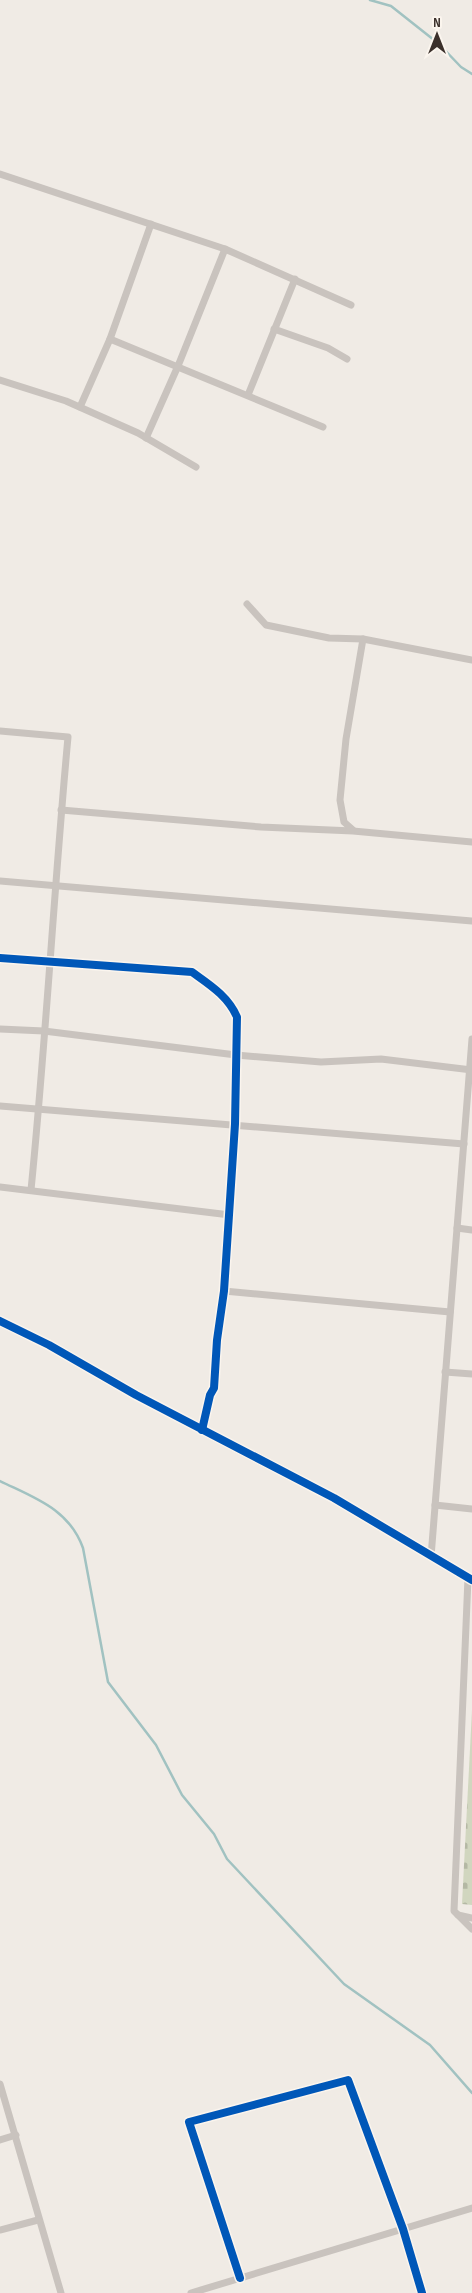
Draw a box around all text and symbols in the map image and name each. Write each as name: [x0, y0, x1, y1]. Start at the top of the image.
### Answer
north arrow: [412, 10, 462, 60]
text: N: [433, 14, 441, 31]

